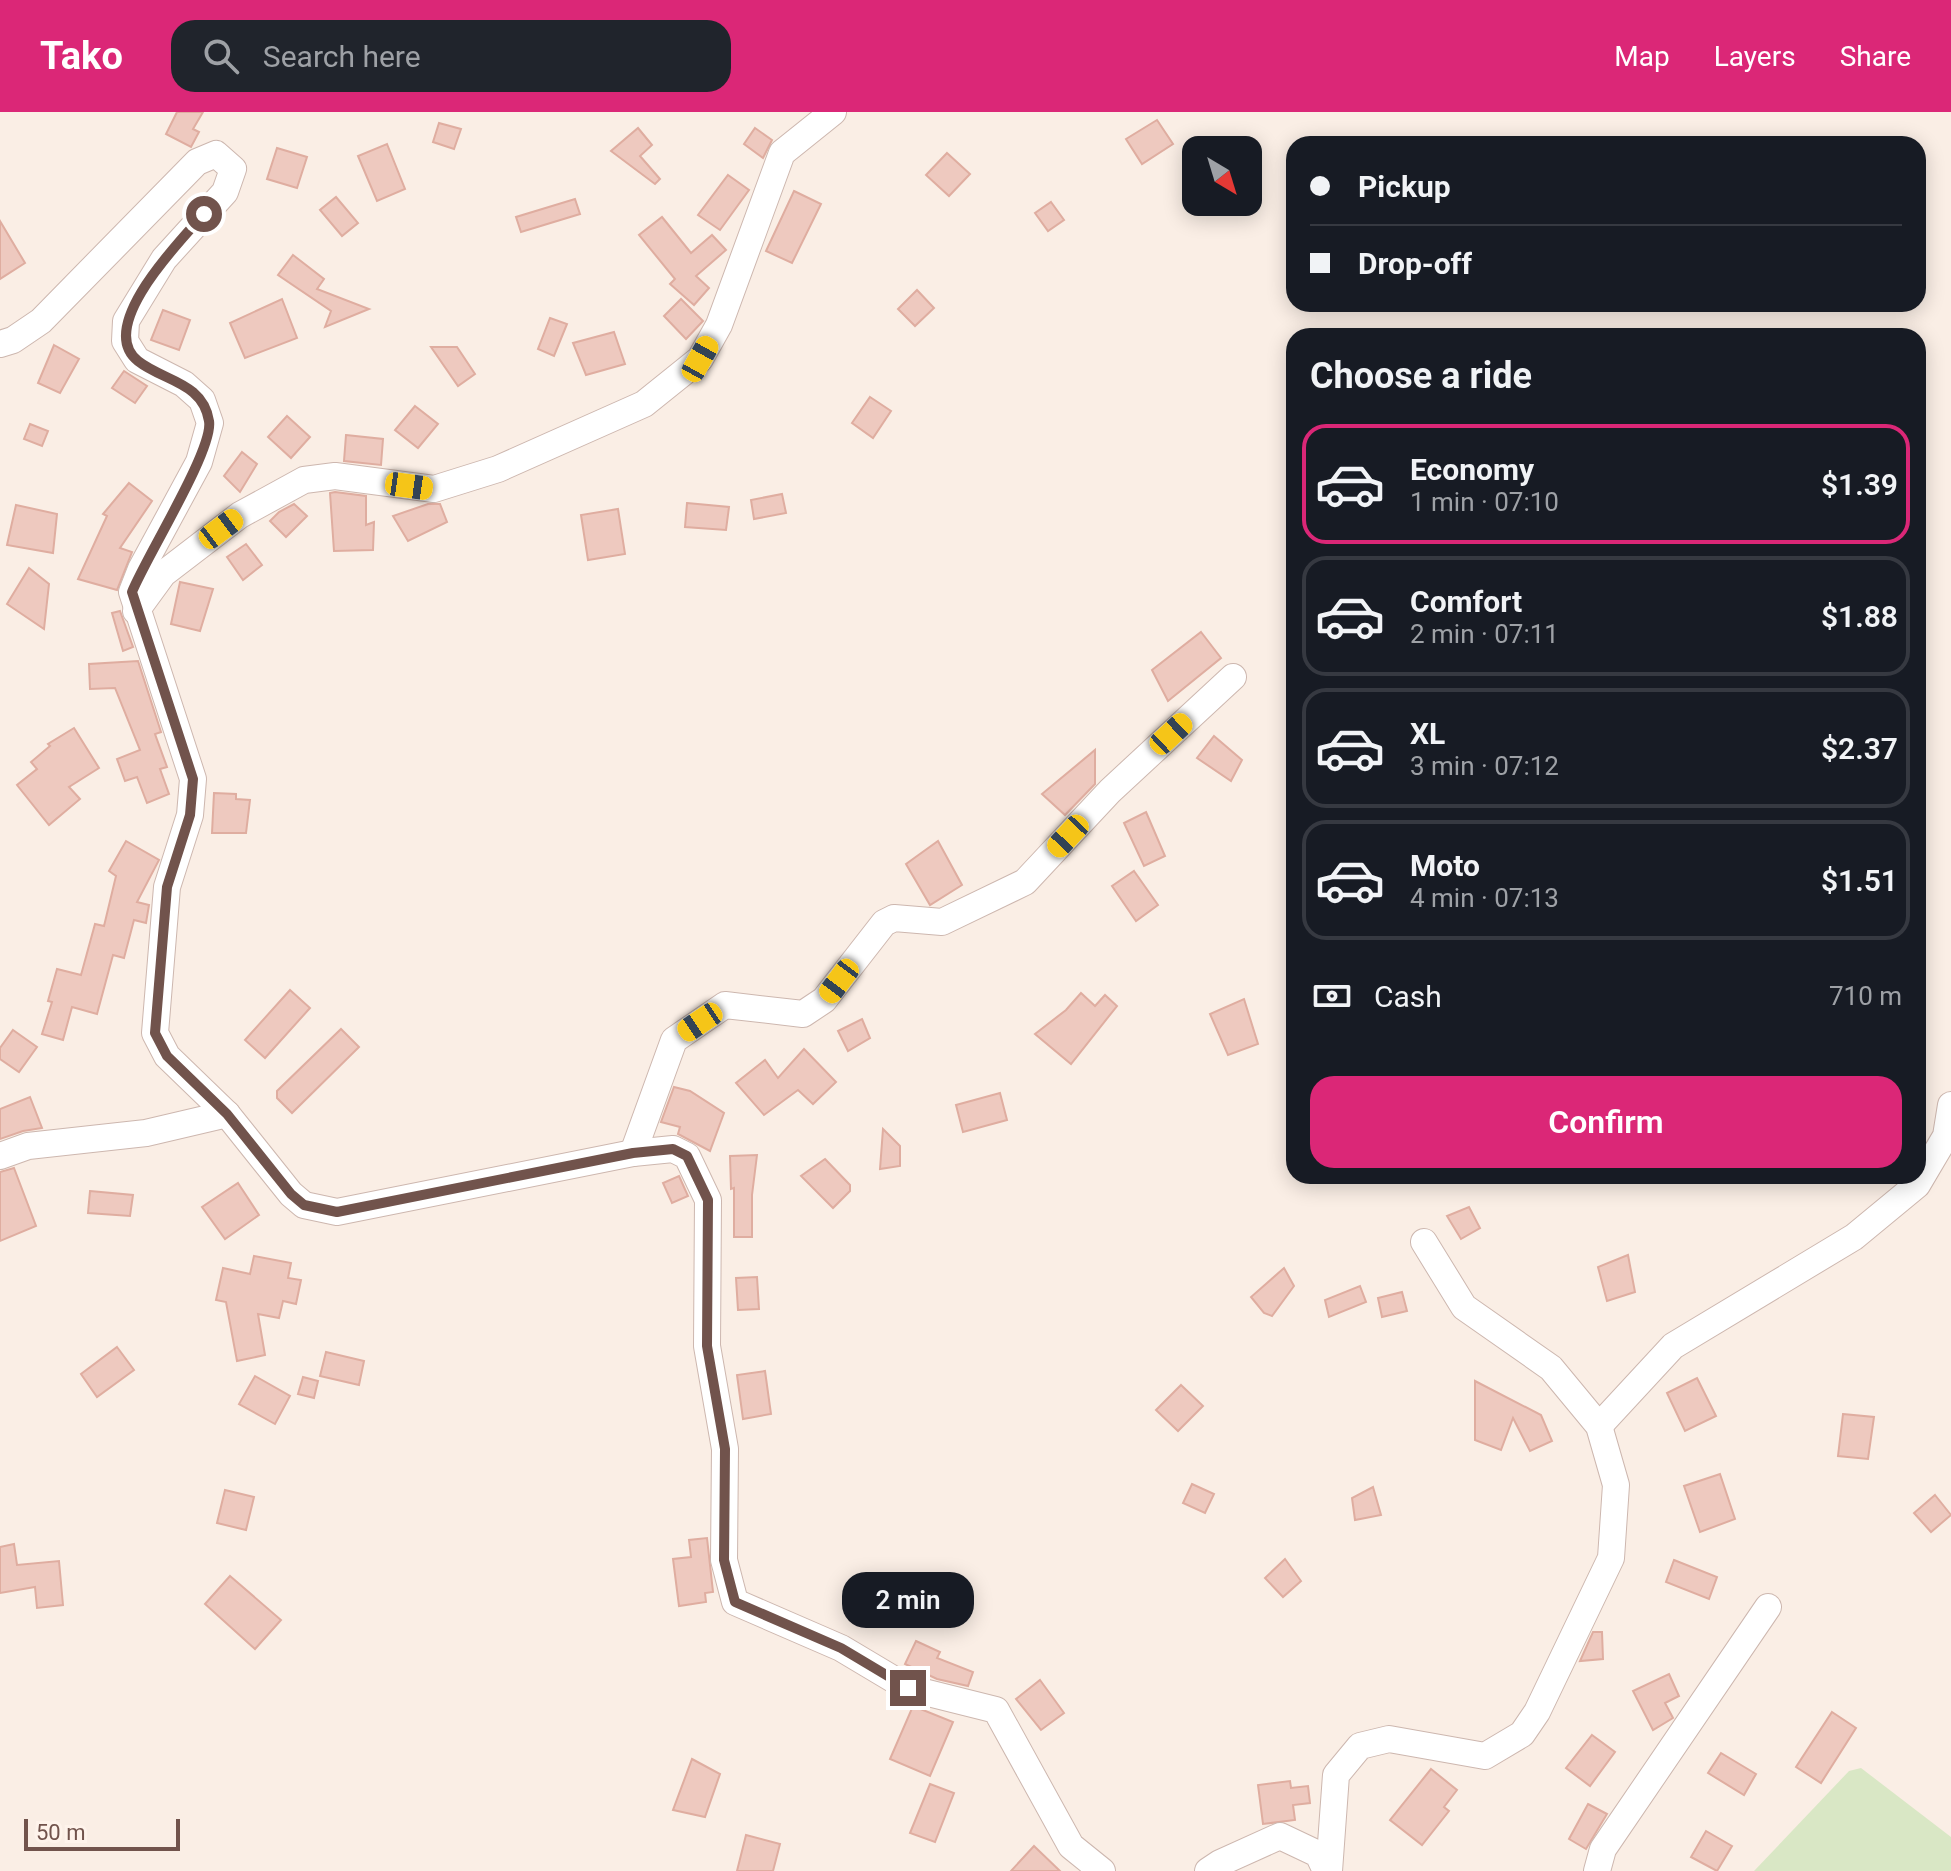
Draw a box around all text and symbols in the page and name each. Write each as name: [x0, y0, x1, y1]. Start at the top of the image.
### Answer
search box: [171, 20, 731, 92]
text: Tako: [40, 34, 123, 78]
icon: search: [199, 34, 243, 78]
text: Search here: [263, 39, 421, 74]
text: Map: [1614, 40, 1670, 73]
text: Layers: [1714, 40, 1796, 73]
text: Share: [1840, 40, 1911, 73]
north arrow: [1182, 136, 1262, 216]
map controls: [1182, 136, 1262, 216]
text: Pickup: [1358, 169, 1451, 204]
route start: [186, 196, 222, 232]
text: Drop-off: [1358, 246, 1472, 281]
car: [678, 332, 722, 386]
text: Choose a ride: [1310, 355, 1532, 397]
icon: car: [1314, 448, 1386, 520]
text: Economy: [1410, 452, 1534, 487]
text: $1.39: [1821, 467, 1898, 502]
car: [384, 471, 434, 501]
text: 1 min · 07:10: [1410, 487, 1559, 517]
car: [195, 505, 247, 553]
icon: car: [1314, 580, 1386, 652]
text: Comfort: [1410, 584, 1522, 619]
text: $1.88: [1821, 599, 1898, 634]
text: 2 min · 07:11: [1410, 619, 1559, 649]
car: [1145, 709, 1197, 759]
icon: car: [1314, 712, 1386, 784]
text: XL: [1410, 716, 1445, 751]
text: $2.37: [1821, 731, 1898, 766]
text: 3 min · 07:12: [1410, 751, 1559, 781]
car: [1043, 810, 1093, 862]
icon: car: [1314, 844, 1386, 916]
text: Moto: [1410, 848, 1480, 883]
text: $1.51: [1821, 863, 1898, 898]
text: 4 min · 07:13: [1410, 883, 1559, 913]
car: [815, 955, 863, 1007]
icon: cash: [1310, 974, 1354, 1018]
text: Cash: [1374, 979, 1442, 1014]
text: 710 m: [1829, 981, 1902, 1011]
car: [673, 999, 727, 1045]
button: Confirm: [1310, 1076, 1902, 1168]
callout: 2 min: [842, 1572, 974, 1628]
text: 2 min: [875, 1585, 941, 1615]
route end: [890, 1670, 926, 1706]
scale bar: [24, 1815, 180, 1851]
text: 50 m: [36, 1820, 85, 1845]

